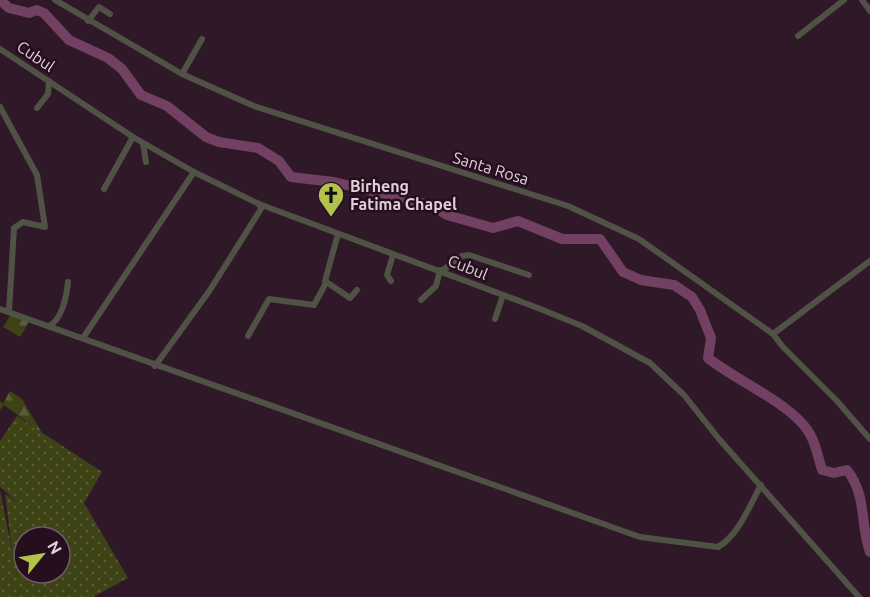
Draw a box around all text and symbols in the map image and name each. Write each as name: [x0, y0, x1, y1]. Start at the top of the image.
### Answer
street label: Cubul: [14, 37, 58, 75]
street label: Santa Rosa: [451, 148, 531, 188]
place label: Birheng Fatima Chapel: [350, 177, 457, 213]
church icon: Birheng Fatima Chapel: [316, 180, 346, 218]
street label: Cubul: [445, 251, 491, 283]
north arrow: [12, 525, 72, 585]
text: N: [44, 538, 66, 557]

